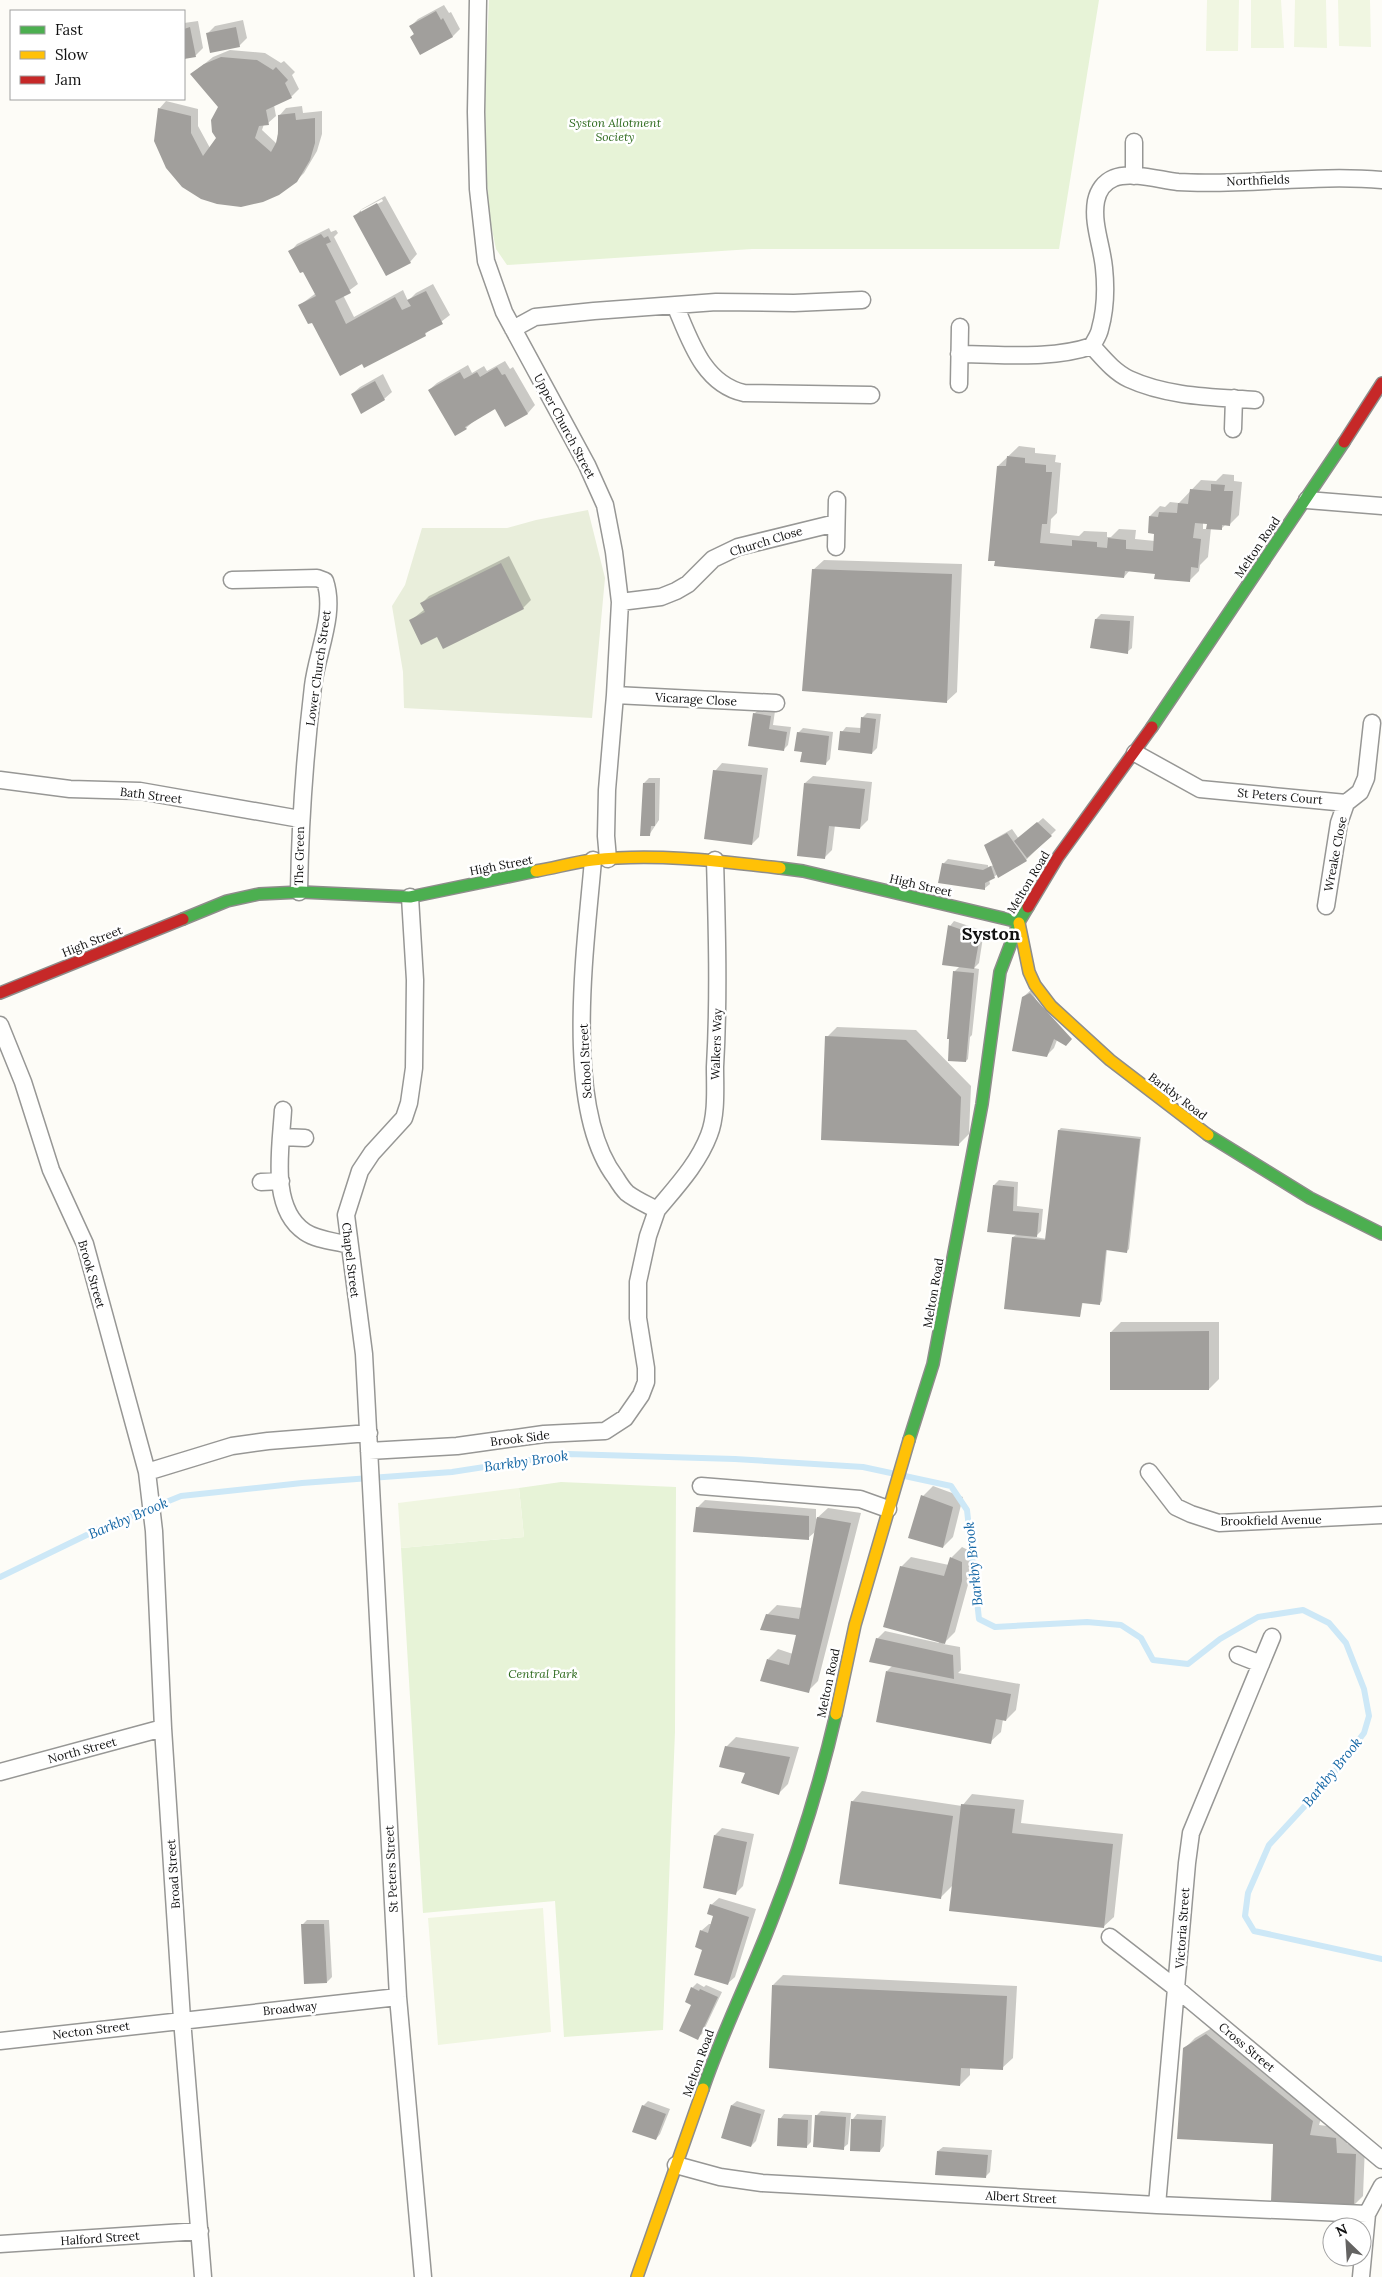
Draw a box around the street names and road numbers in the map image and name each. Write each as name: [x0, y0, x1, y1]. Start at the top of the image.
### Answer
street label: Northfields: [1226, 171, 1290, 189]
street label: Upper Church Street: [531, 371, 599, 481]
street label: Melton Road: [1231, 514, 1283, 580]
street label: Church Close: [728, 523, 805, 559]
street label: Lower Church Street: [302, 609, 334, 727]
street label: Vicarage Close: [654, 689, 738, 709]
street label: Bath Street: [119, 784, 183, 806]
street label: St Peters Court: [1237, 785, 1324, 807]
street label: Wreake Close: [1320, 815, 1350, 893]
street label: The Green: [291, 826, 307, 886]
street label: Melton Road: [1003, 848, 1053, 916]
street label: High Street: [468, 851, 534, 878]
street label: High Street: [888, 871, 954, 900]
street label: High Street: [60, 922, 125, 960]
street label: Walkers Way: [707, 1007, 725, 1080]
street label: School Street: [576, 1023, 594, 1099]
street label: Barkby Road: [1146, 1069, 1210, 1123]
street label: Chapel Street: [339, 1221, 363, 1299]
street label: Brook Street: [75, 1238, 109, 1310]
street label: Melton Road: [919, 1257, 947, 1329]
street label: Brook Side: [489, 1427, 551, 1449]
street label: Brookfield Avenue: [1220, 1512, 1322, 1528]
street label: Melton Road: [813, 1647, 843, 1719]
street label: North Street: [46, 1734, 118, 1766]
street label: St Peters Street: [381, 1825, 401, 1913]
street label: Broad Street: [163, 1838, 183, 1909]
street label: Victoria Street: [1172, 1887, 1192, 1970]
street label: Broadway: [262, 1998, 319, 2018]
street label: Necton Street: [51, 2018, 131, 2042]
street label: Cross Street: [1216, 2019, 1278, 2075]
street label: Melton Road: [679, 2027, 717, 2099]
street label: Albert Street: [984, 2188, 1057, 2206]
street label: Halford Street: [60, 2228, 140, 2248]

